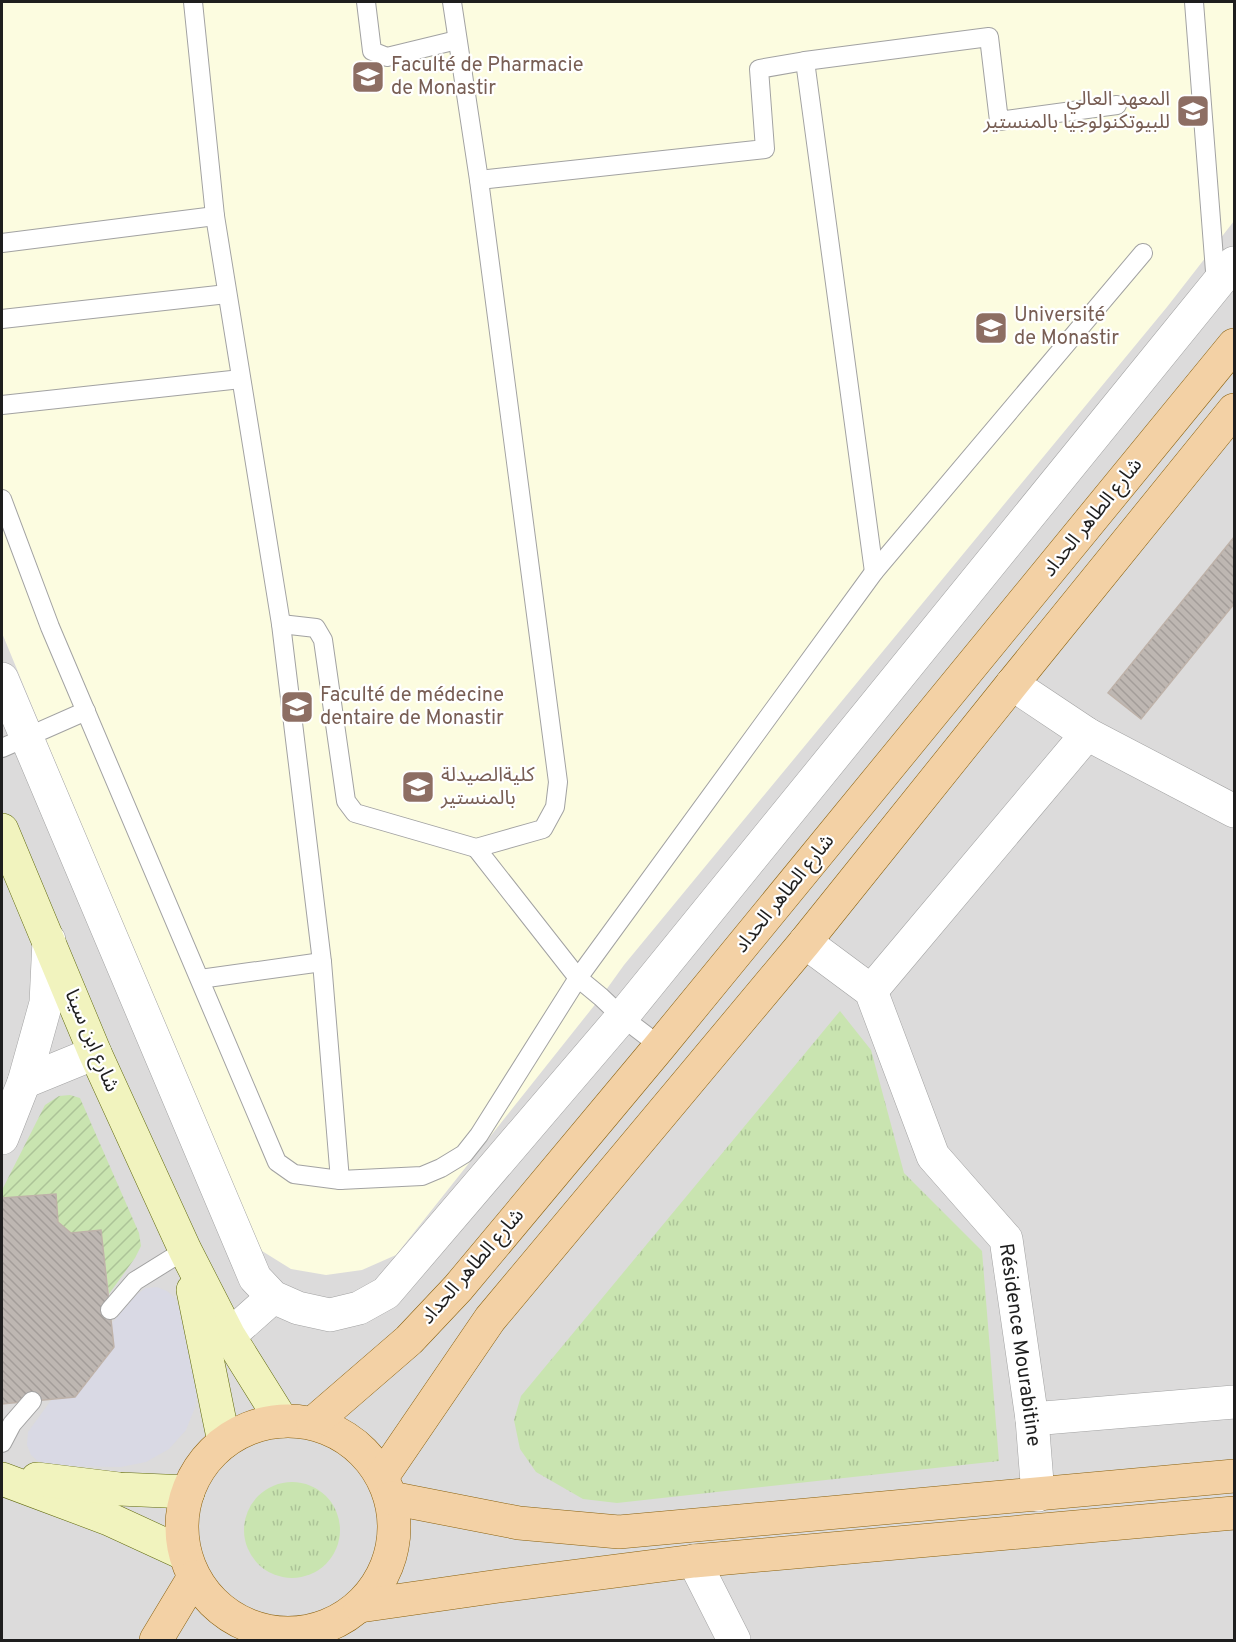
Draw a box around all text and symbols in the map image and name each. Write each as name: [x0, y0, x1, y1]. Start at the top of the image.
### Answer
place label: Faculté de Pharmacie de Monastir: [391, 53, 583, 102]
school or university icon: Faculté de Pharmacie de Monastir: [350, 59, 386, 95]
place label: المعهد العالي للبيوتكنولوجيا بالمنستير: [983, 87, 1170, 136]
school or university icon: المعهد العالي للبيوتكنولوجيا بالمنستير: [1175, 93, 1211, 129]
place label: Université de Monastir: [1014, 303, 1119, 352]
school or university icon: Université de Monastir: [973, 310, 1009, 346]
street label: شارع الطاهر الحداد: [1037, 453, 1149, 583]
place label: Faculté de médecine dentaire de Monastir: [320, 683, 504, 732]
school or university icon: Faculté de médecine dentaire de Monastir: [279, 689, 315, 725]
place label: كليةالصيدلة بالمنستير: [440, 763, 535, 812]
school or university icon: كليةالصيدلة بالمنستير: [400, 769, 436, 805]
street label: شارع الطاهر الحداد: [729, 829, 841, 959]
street label: شارع ابن سينا: [58, 986, 124, 1096]
street label: شارع الطاهر الحداد: [415, 1204, 531, 1330]
street label: Résidence Mourabitine: [992, 1242, 1046, 1448]

